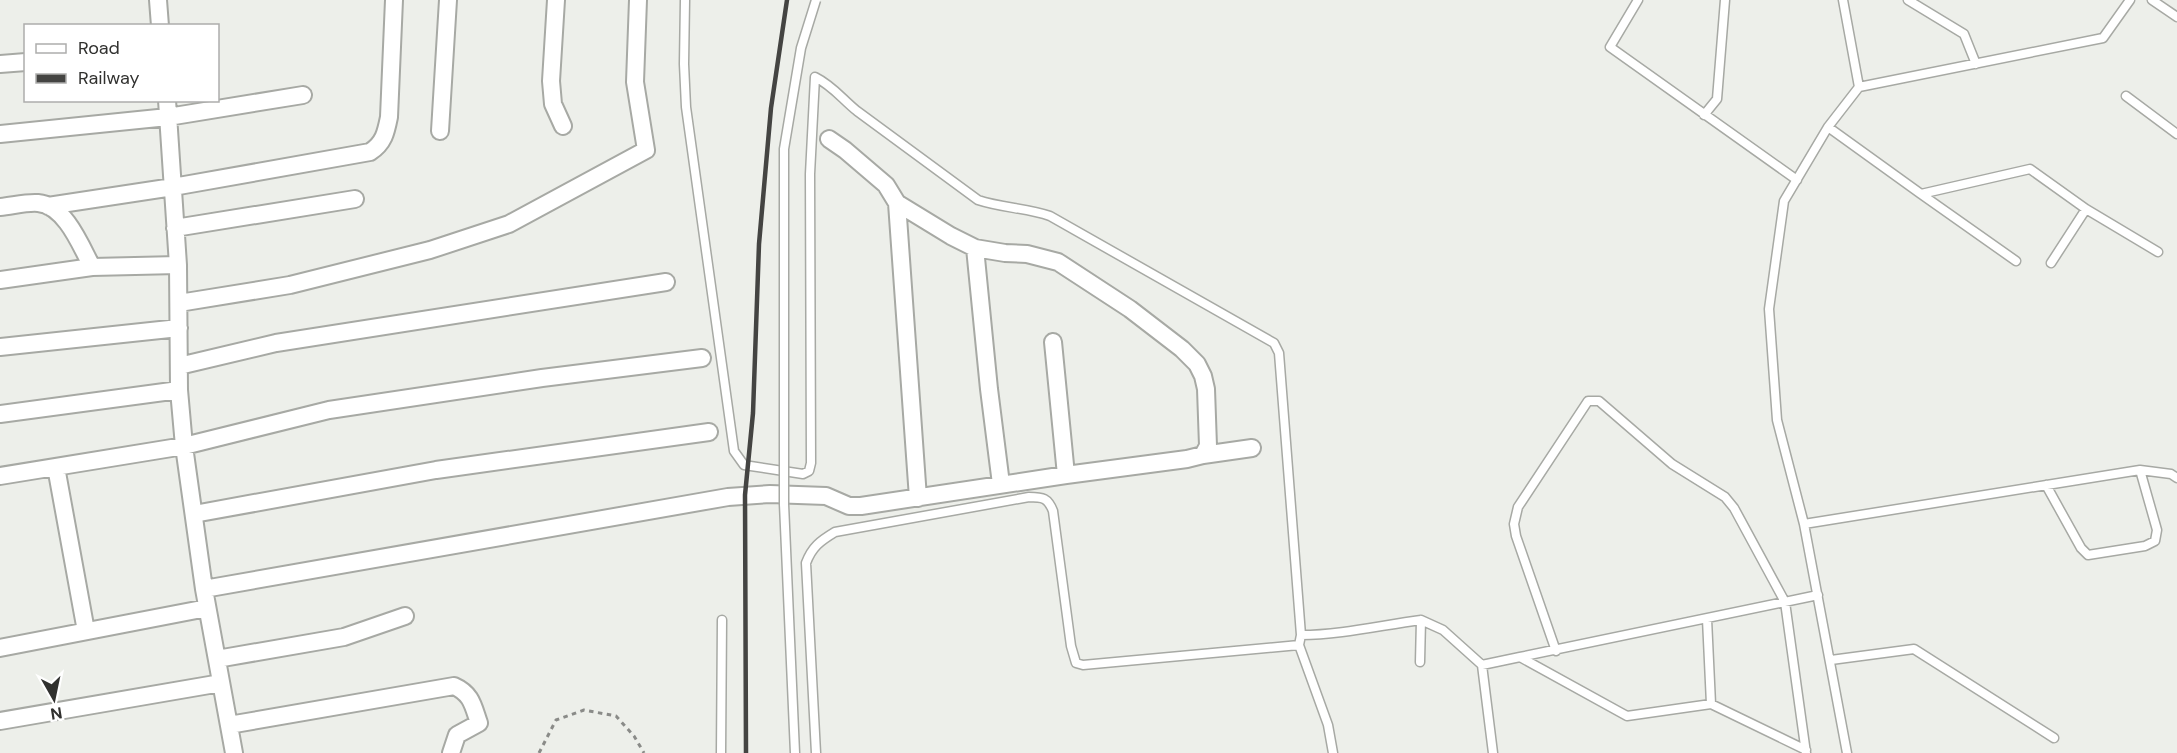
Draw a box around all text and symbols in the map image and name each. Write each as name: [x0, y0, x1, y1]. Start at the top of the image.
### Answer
legend: [24, 24, 219, 102]
text: Road: [78, 36, 120, 60]
text: Railway: [78, 66, 140, 90]
north arrow: [24, 669, 84, 729]
text: N: [49, 702, 64, 725]

